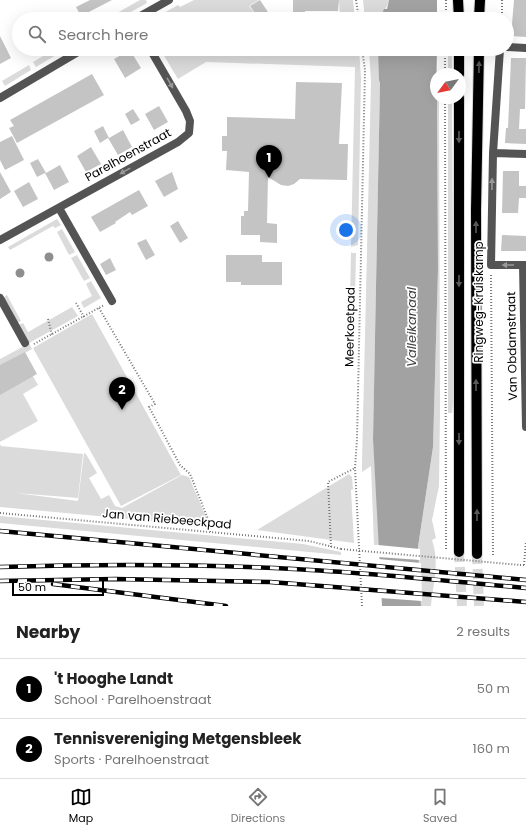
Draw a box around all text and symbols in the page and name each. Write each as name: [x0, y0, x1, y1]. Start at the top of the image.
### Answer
search box: [12, 12, 514, 56]
icon: search: [26, 23, 48, 45]
text: Search here: [58, 24, 148, 45]
one-way arrow: [475, 61, 482, 73]
north arrow: [430, 68, 466, 104]
one-way arrow: [166, 77, 173, 89]
street label: Parelhoenstraat: [82, 124, 174, 185]
one-way arrow: [456, 131, 462, 144]
pin: 1: [256, 145, 282, 178]
one-way arrow: [119, 168, 131, 175]
one-way arrow: [489, 177, 495, 190]
your location: [336, 220, 356, 240]
one-way arrow: [473, 220, 479, 233]
street label: Ringweg-Kruiskamp: [470, 241, 487, 363]
one-way arrow: [501, 262, 514, 268]
one-way arrow: [456, 275, 462, 288]
water label: Valleikanaal: [402, 286, 421, 367]
street label: Meerkoetpad: [340, 287, 359, 367]
street label: Van Obdamstraat: [502, 291, 521, 401]
pin: 2: [109, 377, 135, 410]
one-way arrow: [473, 378, 479, 391]
one-way arrow: [456, 433, 462, 446]
street label: Jan van Riebeeckpad: [102, 504, 232, 533]
one-way arrow: [474, 508, 480, 521]
scale bar: [12, 578, 104, 597]
text: 50 m: [18, 579, 46, 595]
text: Nearby: [16, 620, 80, 644]
text: 2 results: [456, 622, 510, 641]
text: 't Hooghe Landt: [54, 668, 173, 689]
text: 1: [27, 679, 31, 698]
text: 50 m: [477, 679, 510, 698]
text: School · Parelhoenstraat: [54, 690, 212, 709]
text: Tennisvereniging Metgensbleek: [54, 728, 301, 749]
text: 2: [25, 739, 33, 758]
text: 160 m: [473, 739, 510, 758]
text: Sports · Parelhoenstraat: [54, 750, 209, 769]
tab: Map: [69, 786, 93, 827]
tab: Directions: [231, 786, 285, 827]
tab: Saved: [423, 786, 457, 827]

